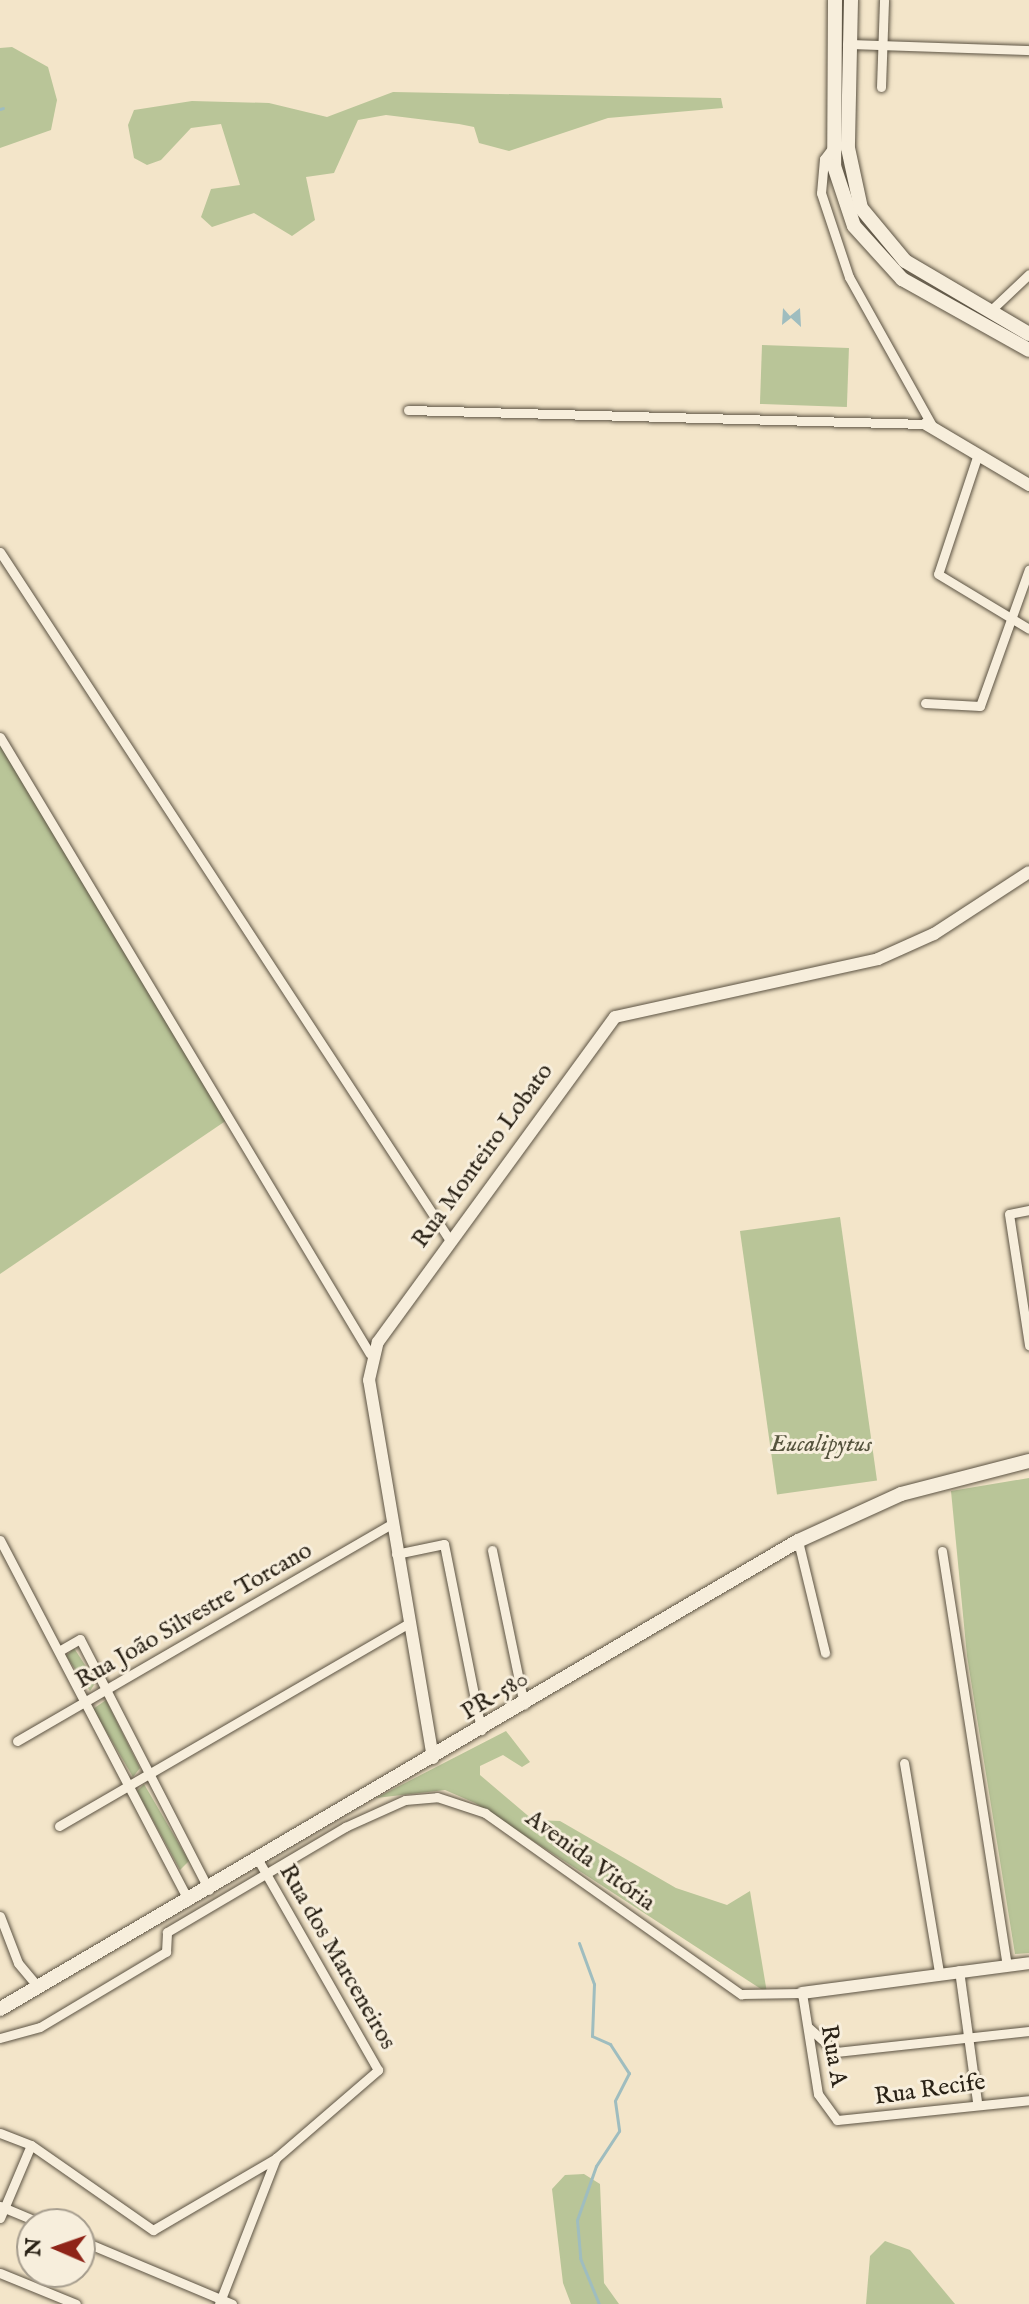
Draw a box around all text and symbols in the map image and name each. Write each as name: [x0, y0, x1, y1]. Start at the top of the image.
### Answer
street label: Rua Monteiro Lobato: [406, 1058, 560, 1254]
park label: Eucalipytus: [770, 1431, 872, 1459]
street label: Rua João Silvestre Torcano: [71, 1536, 317, 1696]
street label: PR-580: [456, 1665, 534, 1727]
street label: Avenida Vitória: [519, 1804, 661, 1918]
street label: Rua dos Marceneiros: [272, 1859, 402, 2055]
street label: Rua A: [813, 2023, 853, 2089]
street label: Rua Recife: [873, 2068, 987, 2112]
north arrow: [16, 2208, 96, 2288]
text: N: [20, 2237, 48, 2257]

